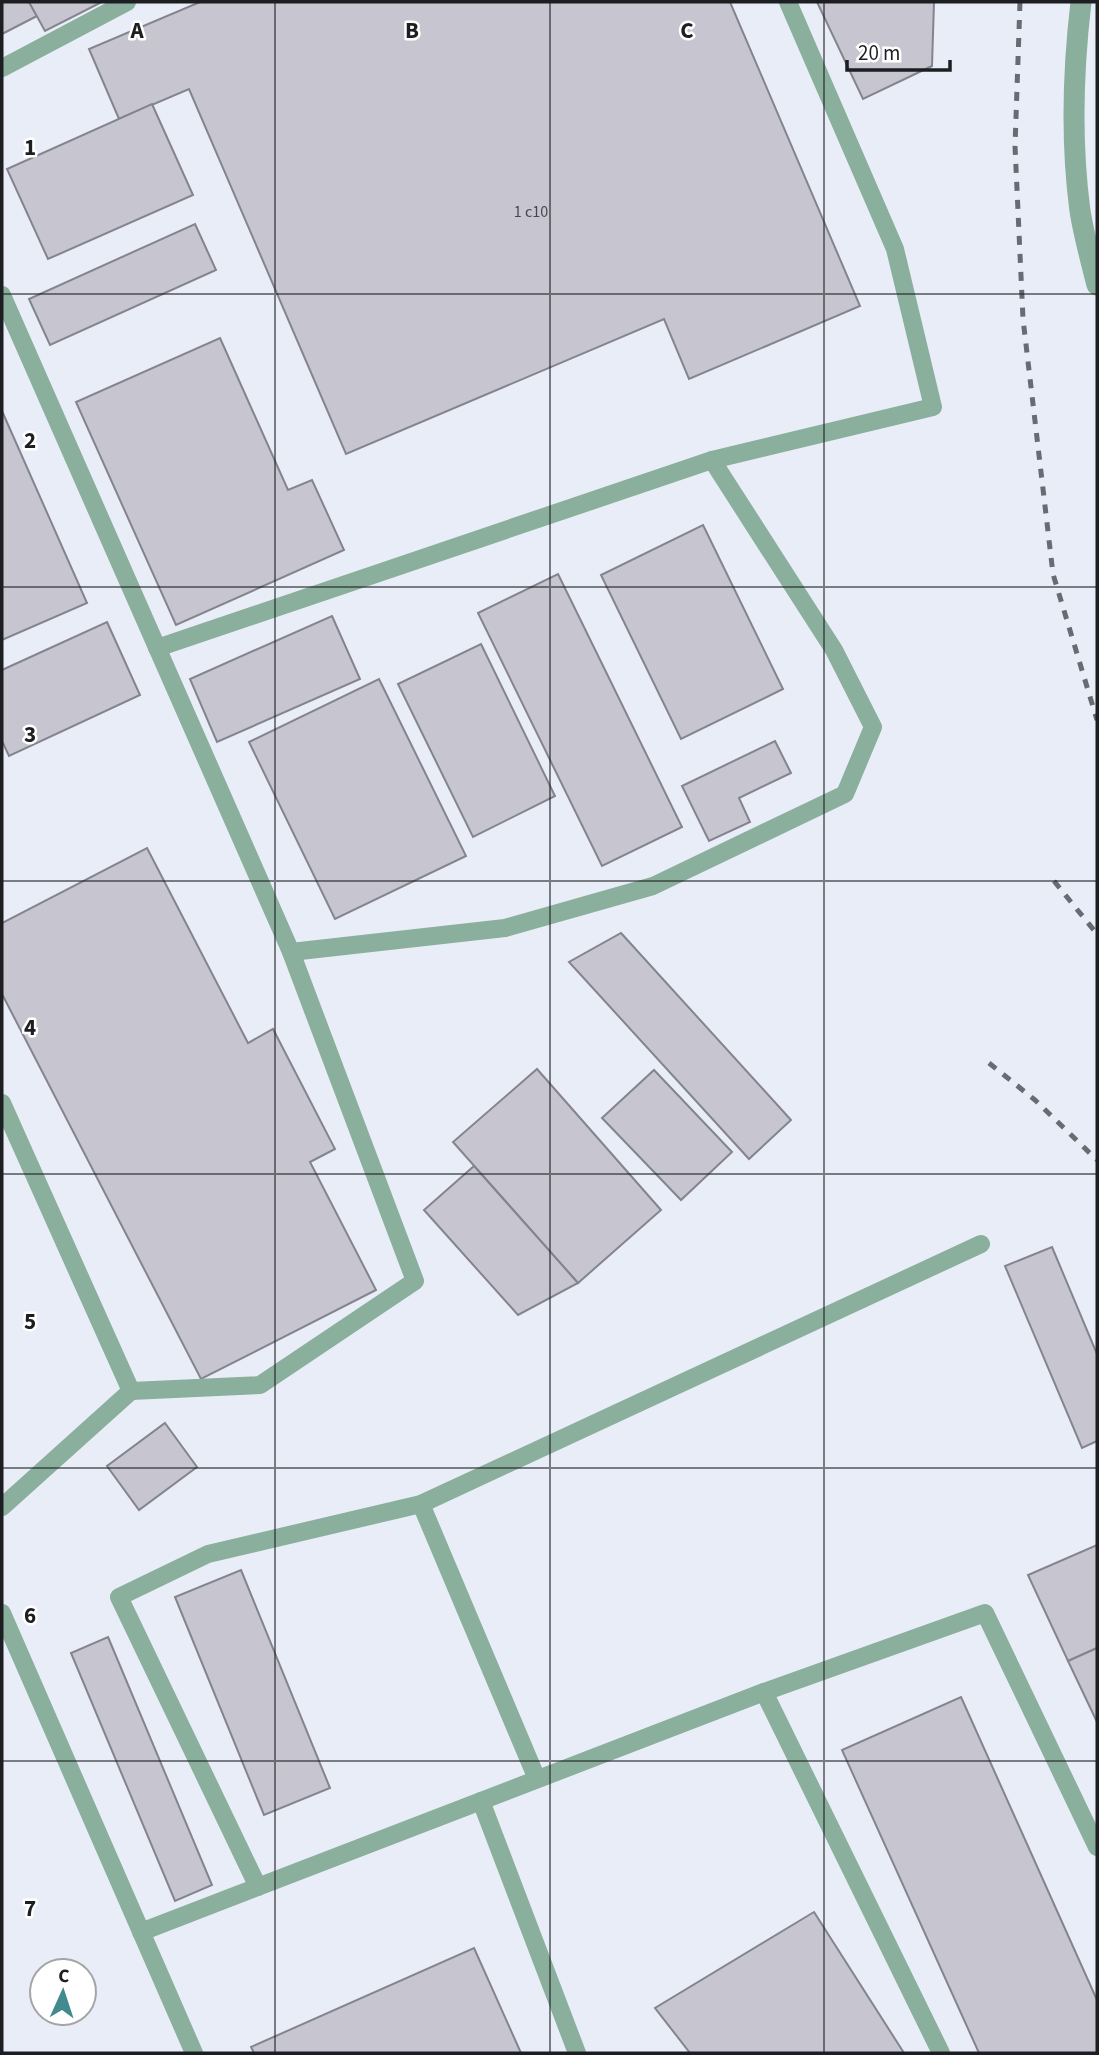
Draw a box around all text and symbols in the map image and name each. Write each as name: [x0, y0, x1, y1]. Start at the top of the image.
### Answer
text: A: [129, 14, 144, 47]
text: B: [405, 14, 419, 47]
text: C: [680, 14, 694, 47]
scale bar: [847, 28, 950, 72]
text: 20 m: [858, 38, 900, 68]
text: 1: [24, 131, 36, 164]
house number: 1 с10: [514, 201, 548, 223]
text: 2: [24, 424, 36, 457]
text: 3: [24, 718, 36, 751]
text: 4: [24, 1011, 36, 1044]
text: 5: [24, 1305, 36, 1338]
text: 6: [24, 1599, 36, 1632]
text: 7: [24, 1892, 36, 1925]
north arrow: [28, 1957, 98, 2027]
text: С: [58, 1963, 70, 1990]

